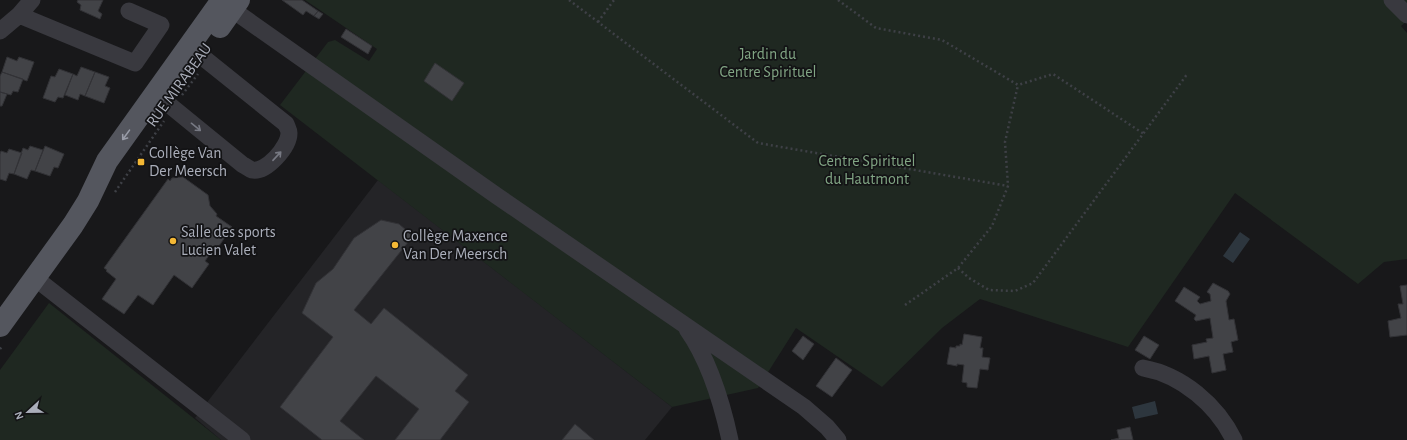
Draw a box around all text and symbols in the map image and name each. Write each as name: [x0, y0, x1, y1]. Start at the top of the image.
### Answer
street label: RUE MIRABEAU: [143, 40, 215, 130]
park label: Jardin du Centre Spirituel: [719, 46, 817, 80]
one-way arrow: [190, 122, 201, 131]
one-way arrow: [122, 130, 130, 141]
place label: Collège Van Der Meersch: [149, 145, 227, 179]
one-way arrow: [272, 151, 281, 161]
park label: Centre Spirituel du Hautmont: [818, 153, 916, 187]
marker: Collège Van Der Meersch: [136, 157, 146, 167]
place label: Salle des sports Lucien Valet: [181, 224, 276, 258]
place label: Collège Maxence Van Der Meersch: [403, 228, 508, 262]
marker: Salle des sports Lucien Valet: [168, 236, 178, 246]
marker: Collège Maxence Van Der Meersch: [390, 240, 400, 250]
north arrow: [8, 392, 48, 432]
text: N: [13, 410, 26, 421]

